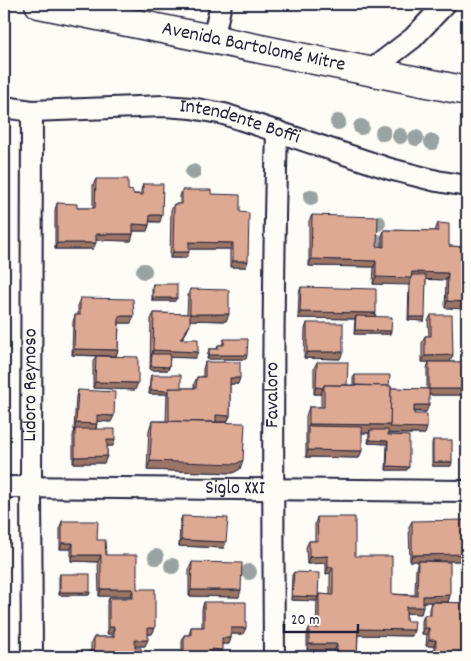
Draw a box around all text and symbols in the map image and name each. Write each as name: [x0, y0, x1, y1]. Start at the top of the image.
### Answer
street label: Avenida Bartolomé Mitre: [159, 15, 348, 80]
street label: Intendente Boffi: [178, 93, 304, 152]
street label: Lidoro Reynoso: [17, 328, 45, 442]
street label: Favaloro: [259, 362, 287, 428]
street label: Siglo XXI: [205, 475, 265, 503]
scale bar: [284, 601, 357, 633]
text: 20 m: [291, 610, 319, 632]

